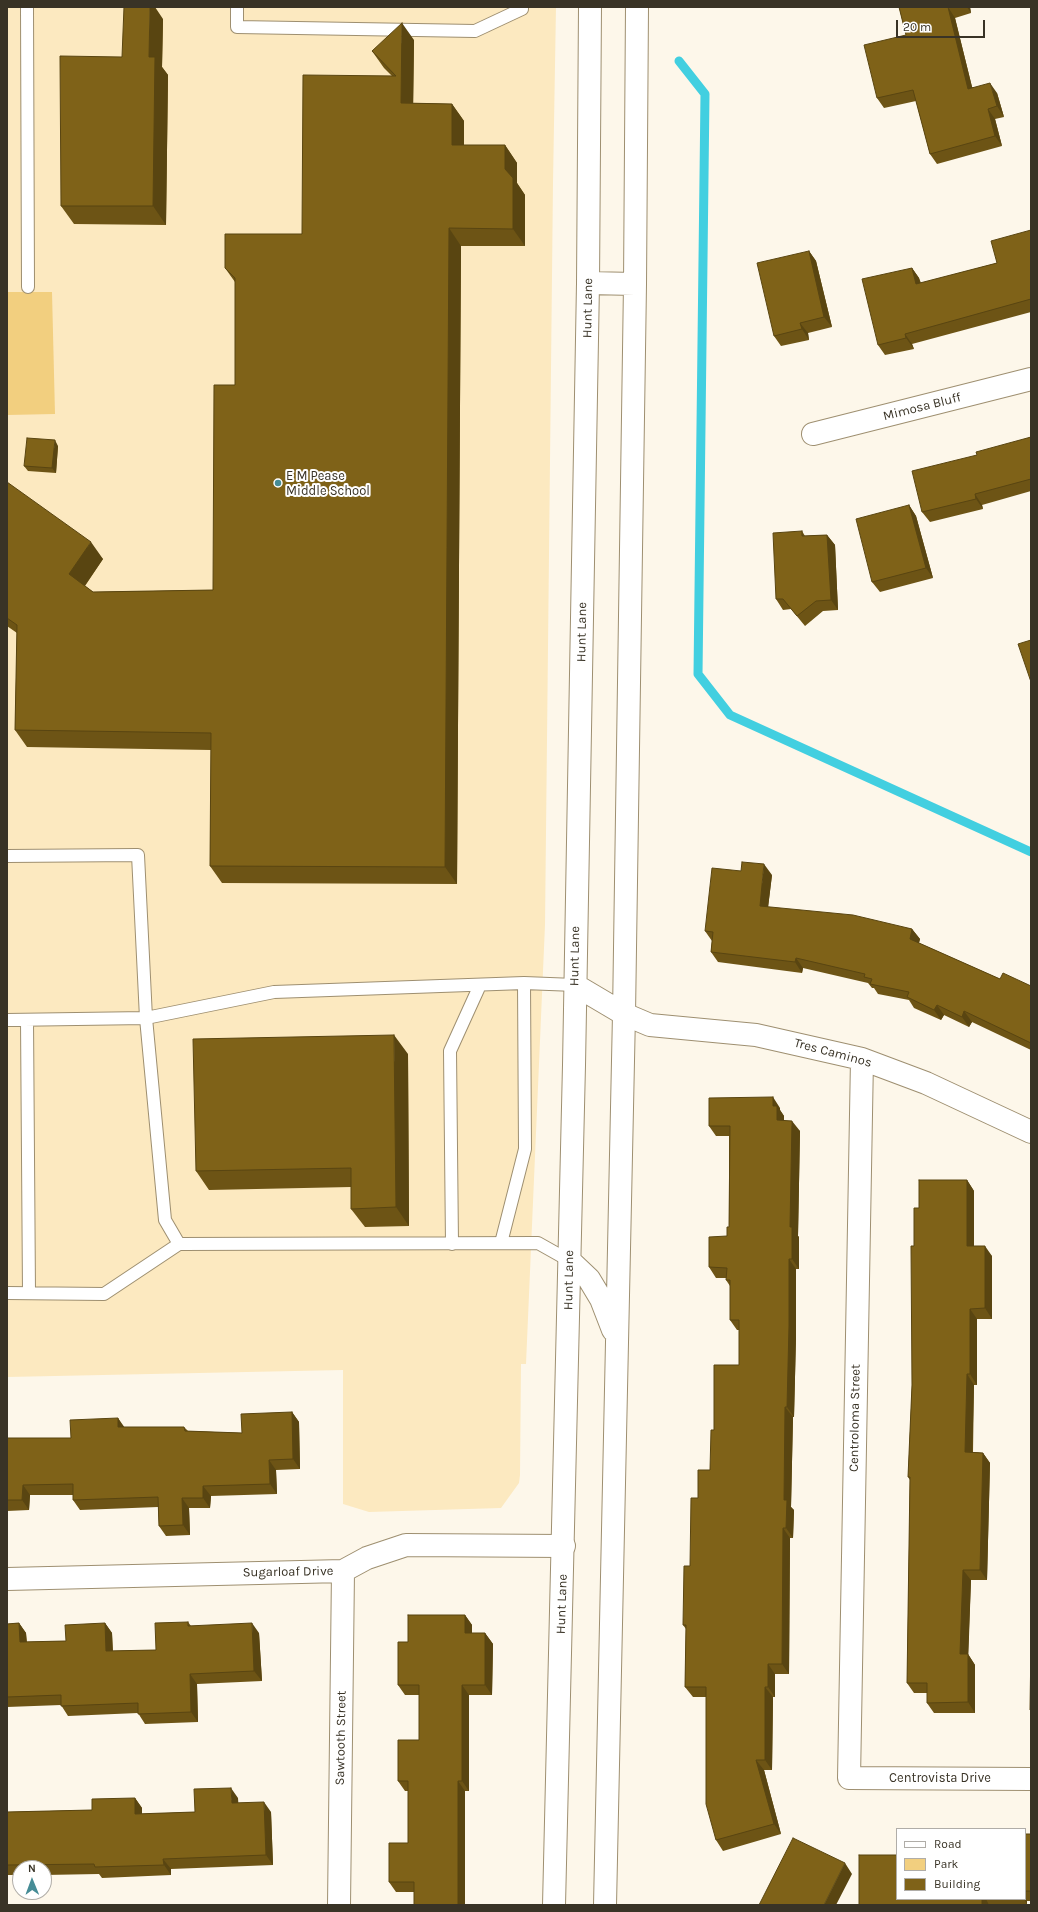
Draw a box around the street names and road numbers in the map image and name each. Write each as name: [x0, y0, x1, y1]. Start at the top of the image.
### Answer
street label: Hunt Lane: [580, 278, 596, 338]
street label: Mimosa Bluff: [881, 390, 963, 424]
street label: Hunt Lane: [574, 602, 590, 662]
street label: Hunt Lane: [567, 926, 583, 986]
street label: Tres Caminos: [792, 1035, 874, 1071]
street label: Hunt Lane: [561, 1250, 577, 1310]
street label: Centroloma Street: [846, 1364, 864, 1472]
street label: Sugarloaf Drive: [243, 1563, 333, 1581]
street label: Hunt Lane: [553, 1574, 571, 1634]
street label: Sawtooth Street: [332, 1690, 350, 1786]
street label: Centrovista Drive: [889, 1770, 991, 1786]

